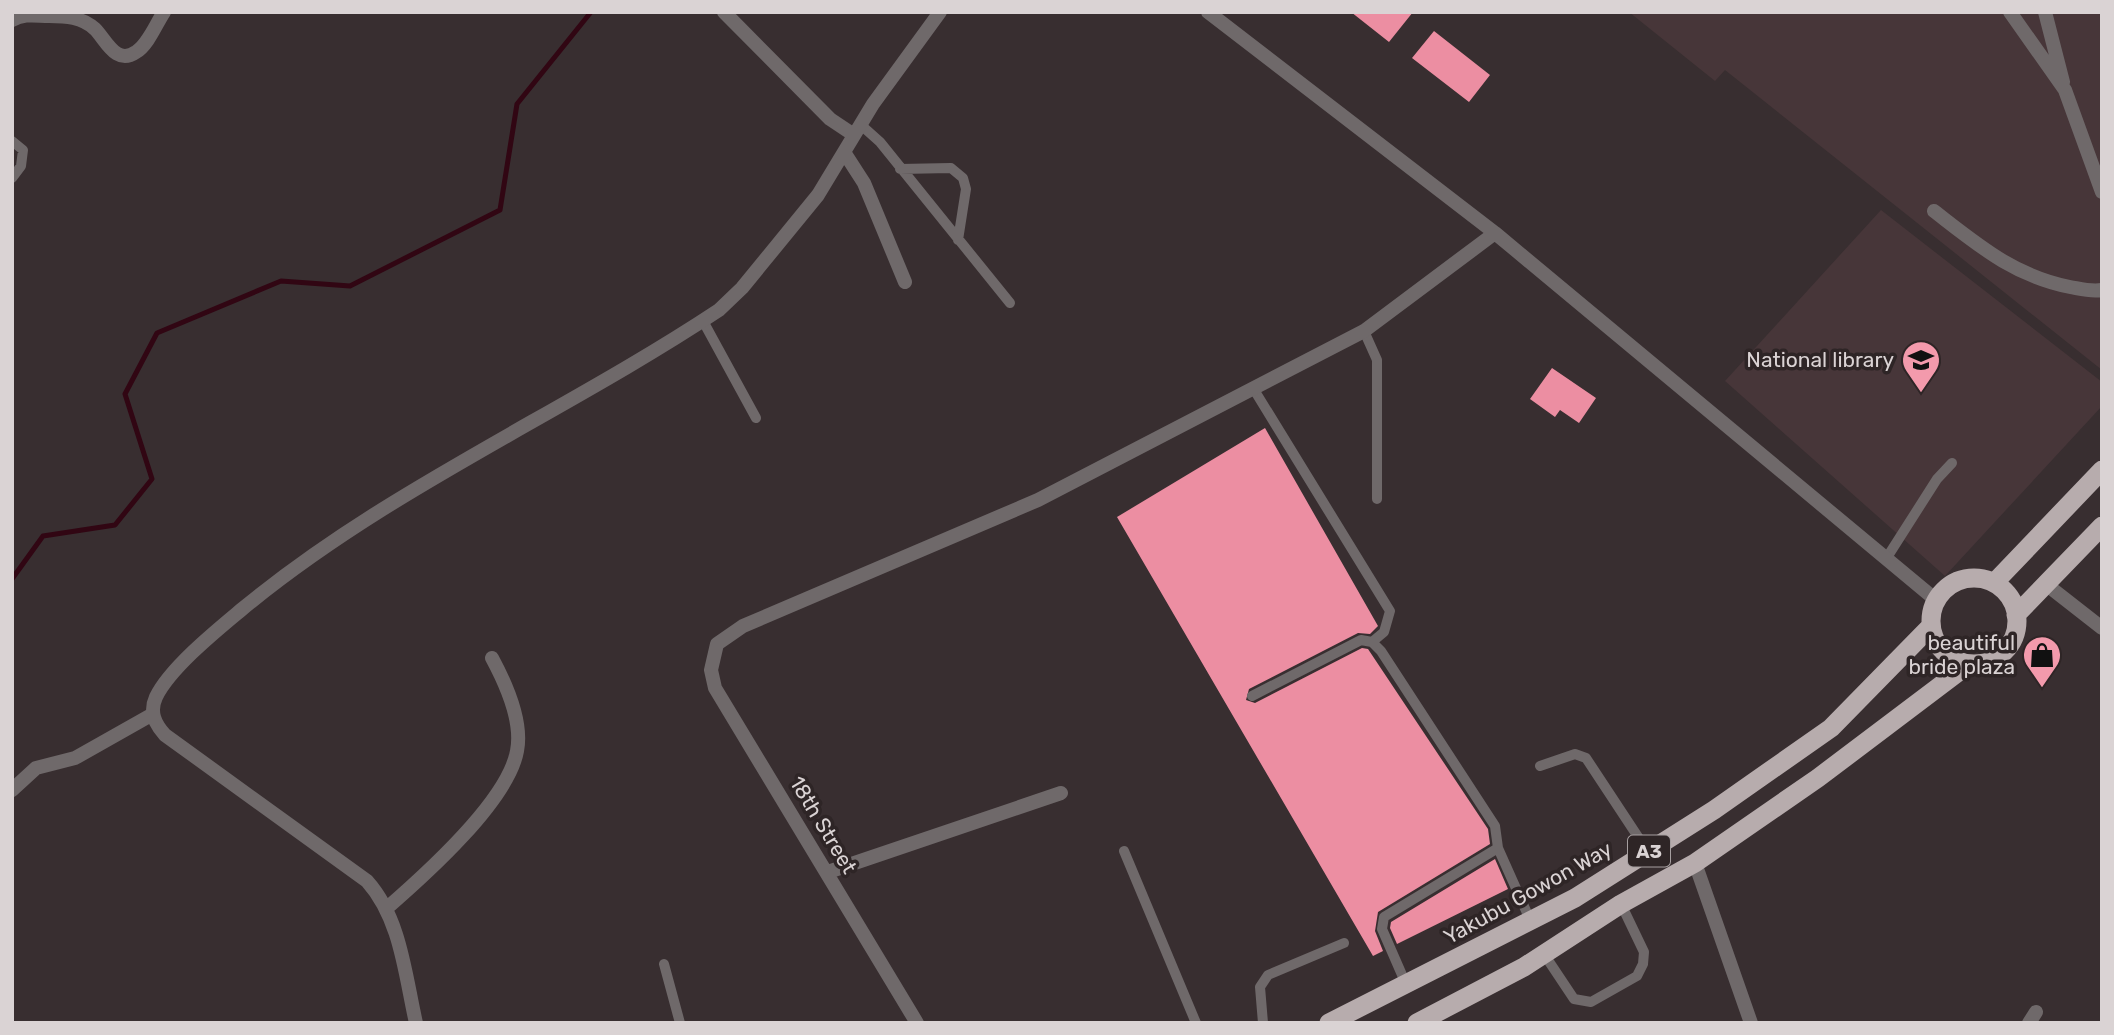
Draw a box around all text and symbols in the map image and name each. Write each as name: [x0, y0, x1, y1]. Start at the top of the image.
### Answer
school or university icon: National library: [1900, 339, 1942, 394]
place label: National library: [1746, 347, 1894, 372]
place label: beautiful bride plaza: [1909, 630, 2015, 679]
shop icon: beautiful bride plaza: [2021, 634, 2063, 689]
street label: 18th Street: [785, 772, 862, 878]
street label: Yakubu Gowon Way: [1439, 836, 1617, 949]
road number: A3: [1628, 836, 1670, 866]

